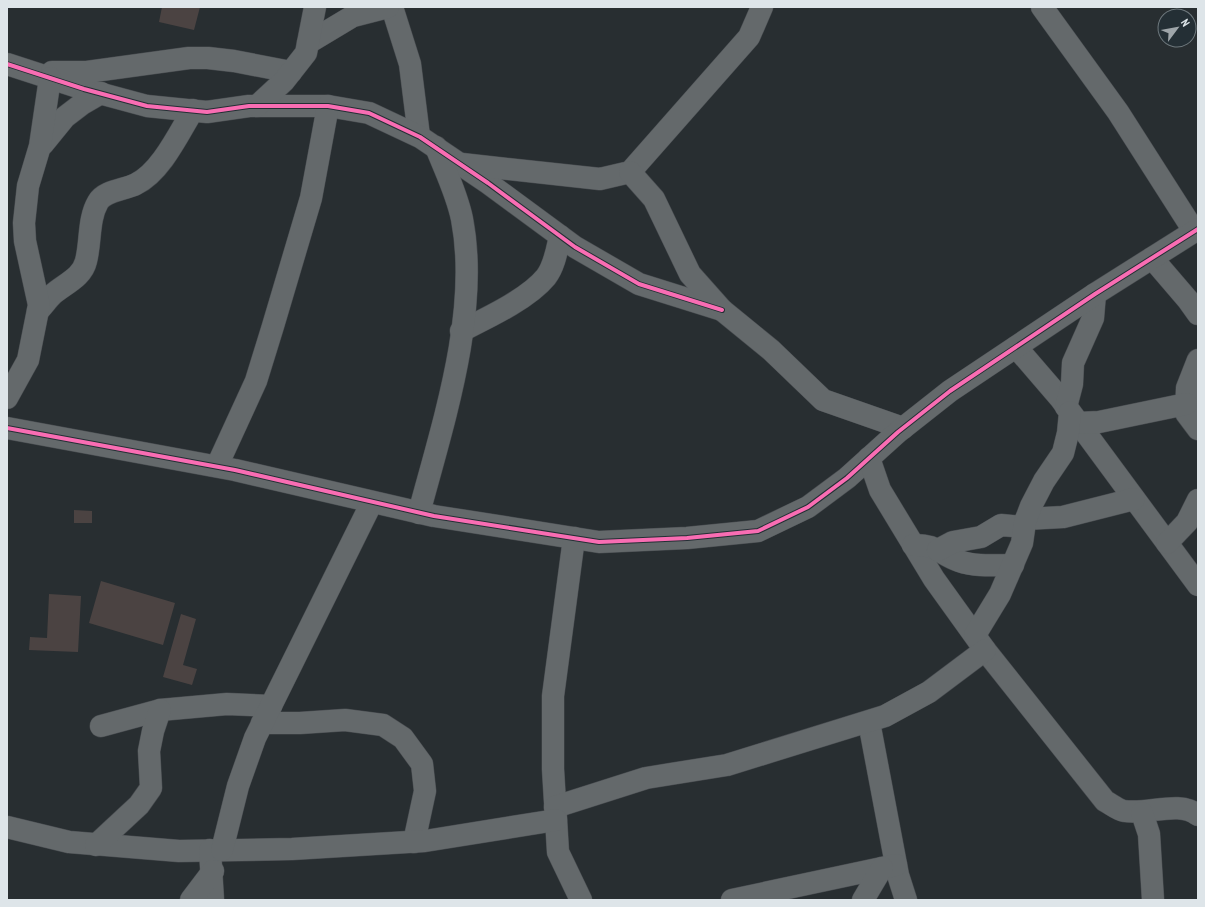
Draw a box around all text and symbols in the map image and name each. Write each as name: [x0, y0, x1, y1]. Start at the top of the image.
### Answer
north arrow: [1157, 8, 1197, 48]
text: N: [1178, 16, 1193, 29]

